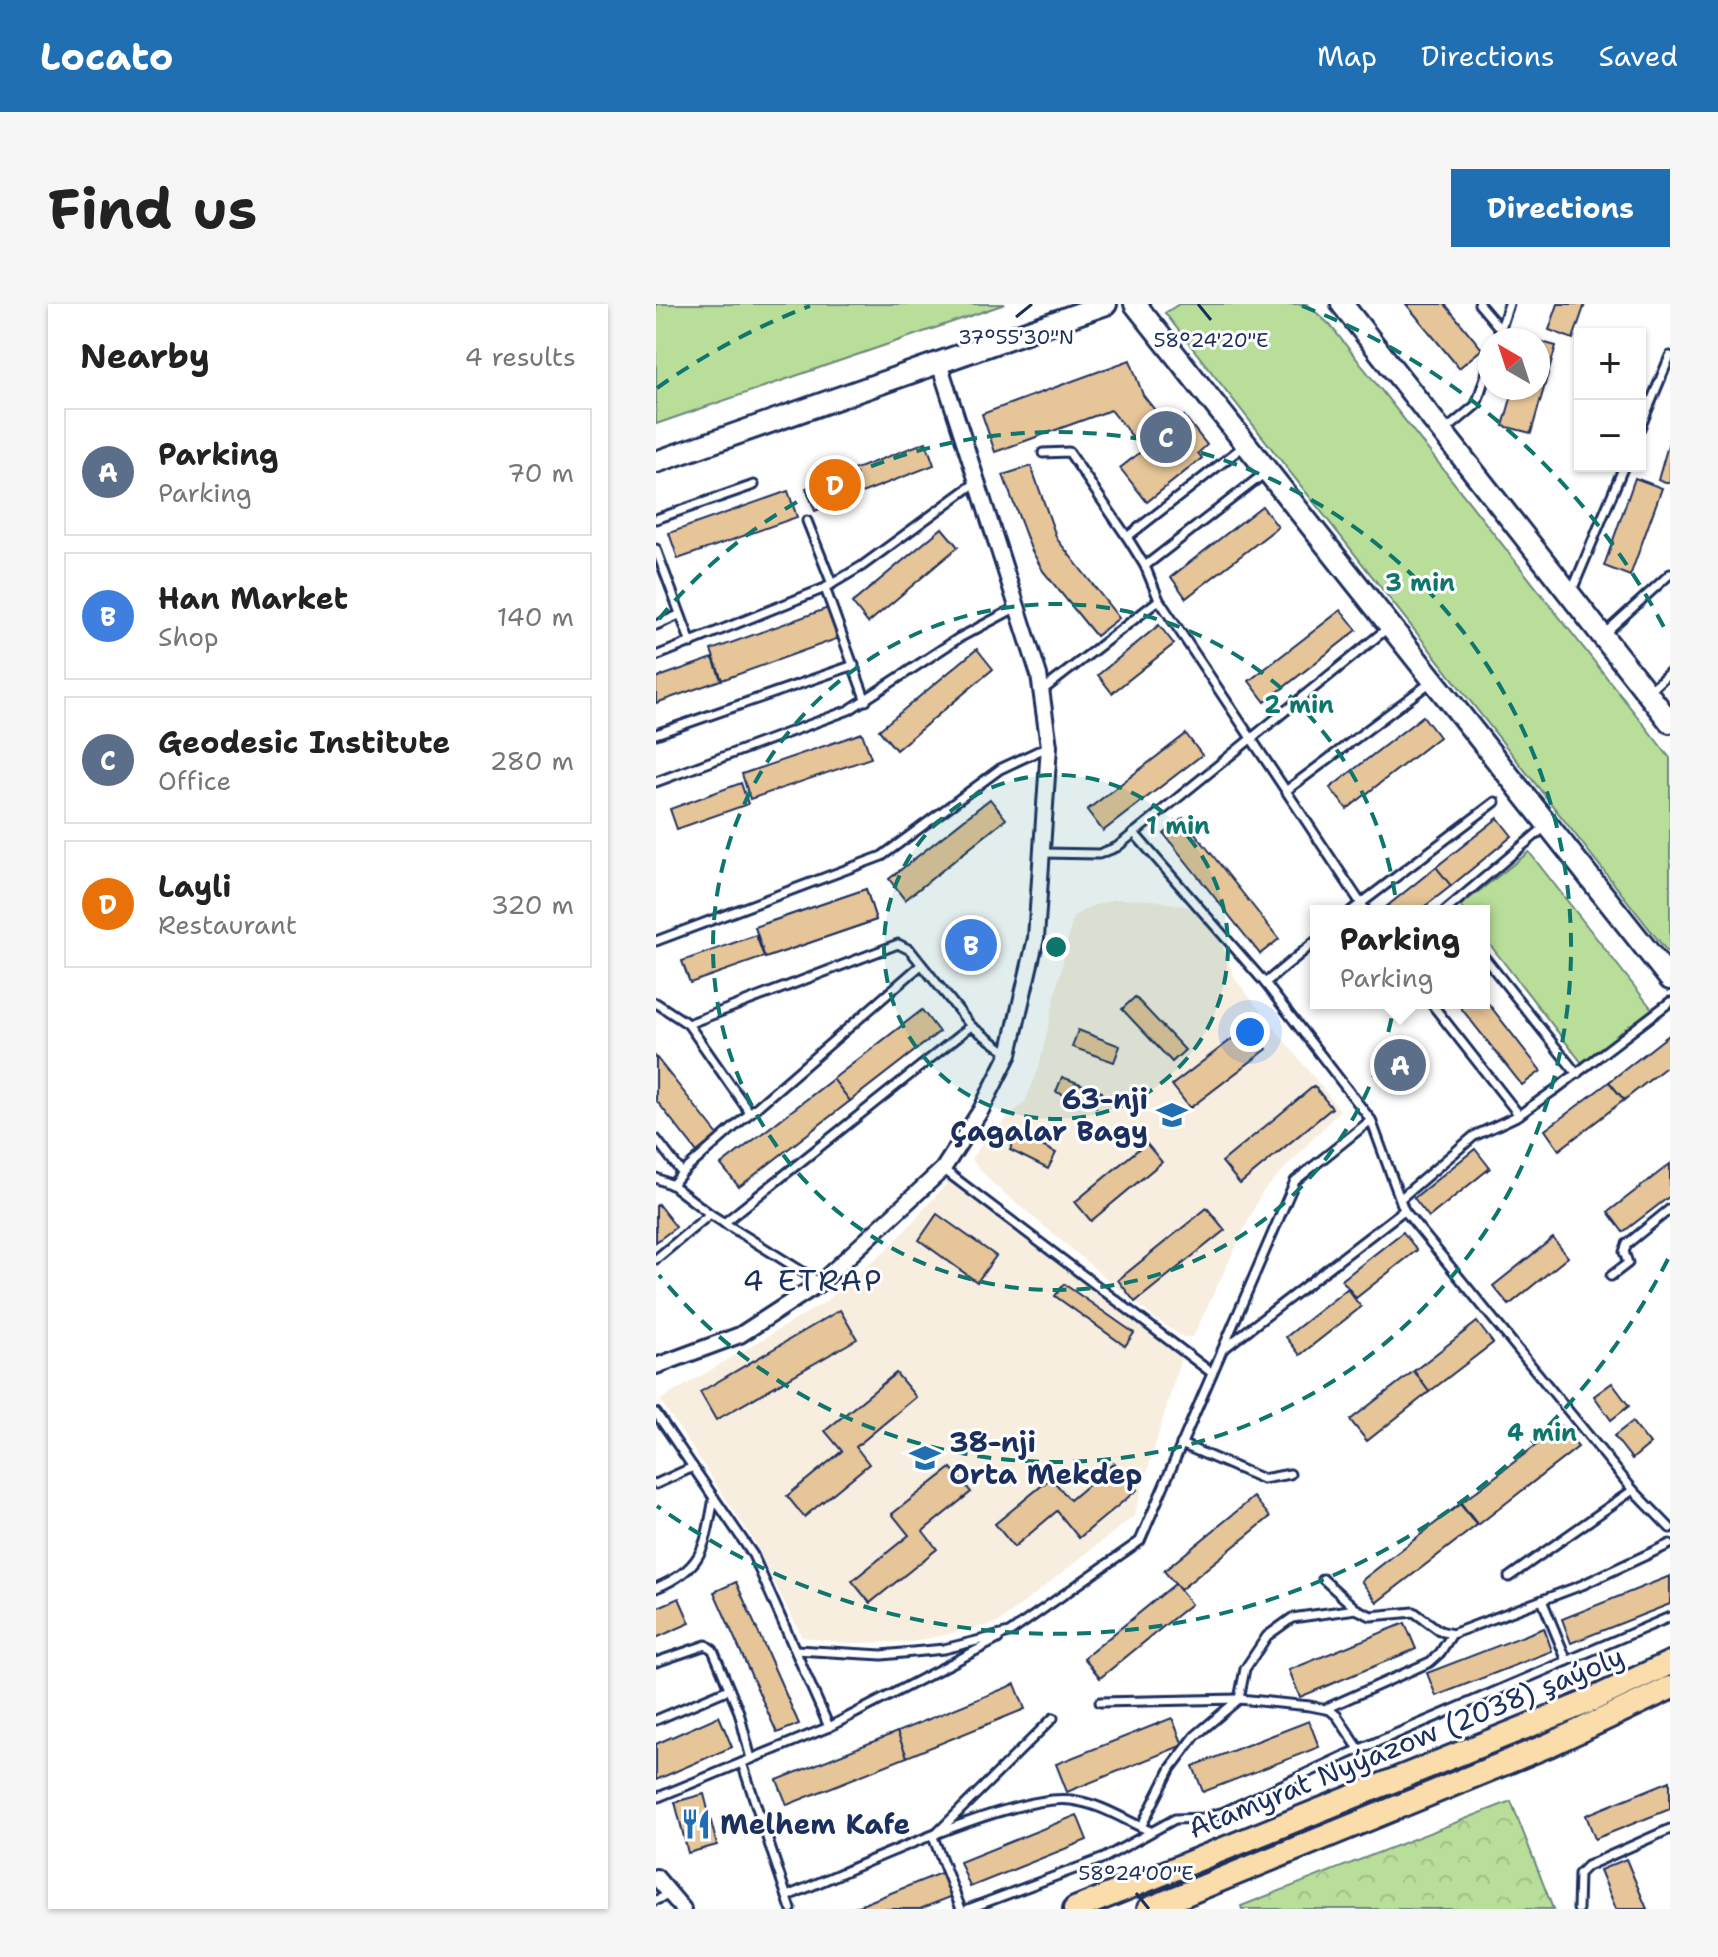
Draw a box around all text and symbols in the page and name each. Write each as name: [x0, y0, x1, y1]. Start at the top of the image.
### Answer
text: Locato: [40, 31, 173, 82]
text: Map: [1317, 37, 1377, 75]
text: Directions: [1421, 37, 1555, 75]
text: Saved: [1599, 37, 1678, 75]
button: Directions: [1451, 169, 1670, 247]
text: Find us: [48, 171, 257, 246]
text: 37°55'30"N: [958, 324, 1074, 350]
text: 58°24'20"E: [1153, 327, 1269, 353]
north arrow: [1478, 328, 1550, 400]
map controls: [1574, 328, 1646, 472]
button: +: [1574, 328, 1646, 400]
text: Nearby: [80, 333, 210, 379]
text: 4 results: [464, 339, 576, 374]
button: −: [1574, 400, 1646, 472]
pin: C: [1140, 407, 1192, 467]
text: Parking: [158, 434, 279, 475]
text: A: [98, 455, 118, 490]
text: 70 m: [507, 455, 574, 490]
pin: D: [809, 455, 861, 515]
text: Parking: [158, 475, 252, 510]
text: 3 min: [1385, 567, 1455, 599]
text: Han Market: [158, 578, 348, 619]
text: B: [100, 599, 116, 634]
text: 140 m: [497, 599, 574, 634]
text: Shop: [158, 619, 219, 654]
text: 2 min: [1264, 689, 1334, 721]
text: Geodesic Institute: [158, 722, 450, 763]
text: C: [100, 743, 116, 778]
text: 280 m: [489, 743, 574, 778]
text: Office: [158, 763, 231, 798]
text: 1 min: [1146, 810, 1210, 842]
text: Layli: [158, 866, 231, 907]
text: D: [99, 887, 117, 922]
text: 320 m: [491, 887, 574, 922]
popup: [1310, 905, 1490, 1009]
text: Restaurant: [158, 907, 297, 942]
pin: B: [945, 915, 997, 975]
text: Parking: [1340, 919, 1460, 960]
centre of rings: [1042, 933, 1070, 961]
text: Parking: [1340, 960, 1434, 995]
your location: [1230, 1012, 1270, 1052]
pin: A: [1374, 1035, 1426, 1095]
place label: 63-nji Çagalar Bagy: [950, 1080, 1148, 1150]
school or university icon: 63-nji Çagalar Bagy: [1155, 1098, 1189, 1132]
district label: 4 ETRAP: [743, 1260, 883, 1301]
text: 4 min: [1507, 1417, 1577, 1449]
place label: 38-nji Orta Mekdep: [949, 1423, 1142, 1493]
school or university icon: 38-nji Orta Mekdep: [908, 1441, 942, 1475]
street label: Atamyrat Nyýazow (2038) şaýoly: [1182, 1637, 1630, 1847]
place label: Melhem Kafe: [720, 1805, 910, 1843]
restaurant icon: Melhem Kafe: [679, 1807, 713, 1841]
text: 58°24'00"E: [1078, 1860, 1194, 1886]

